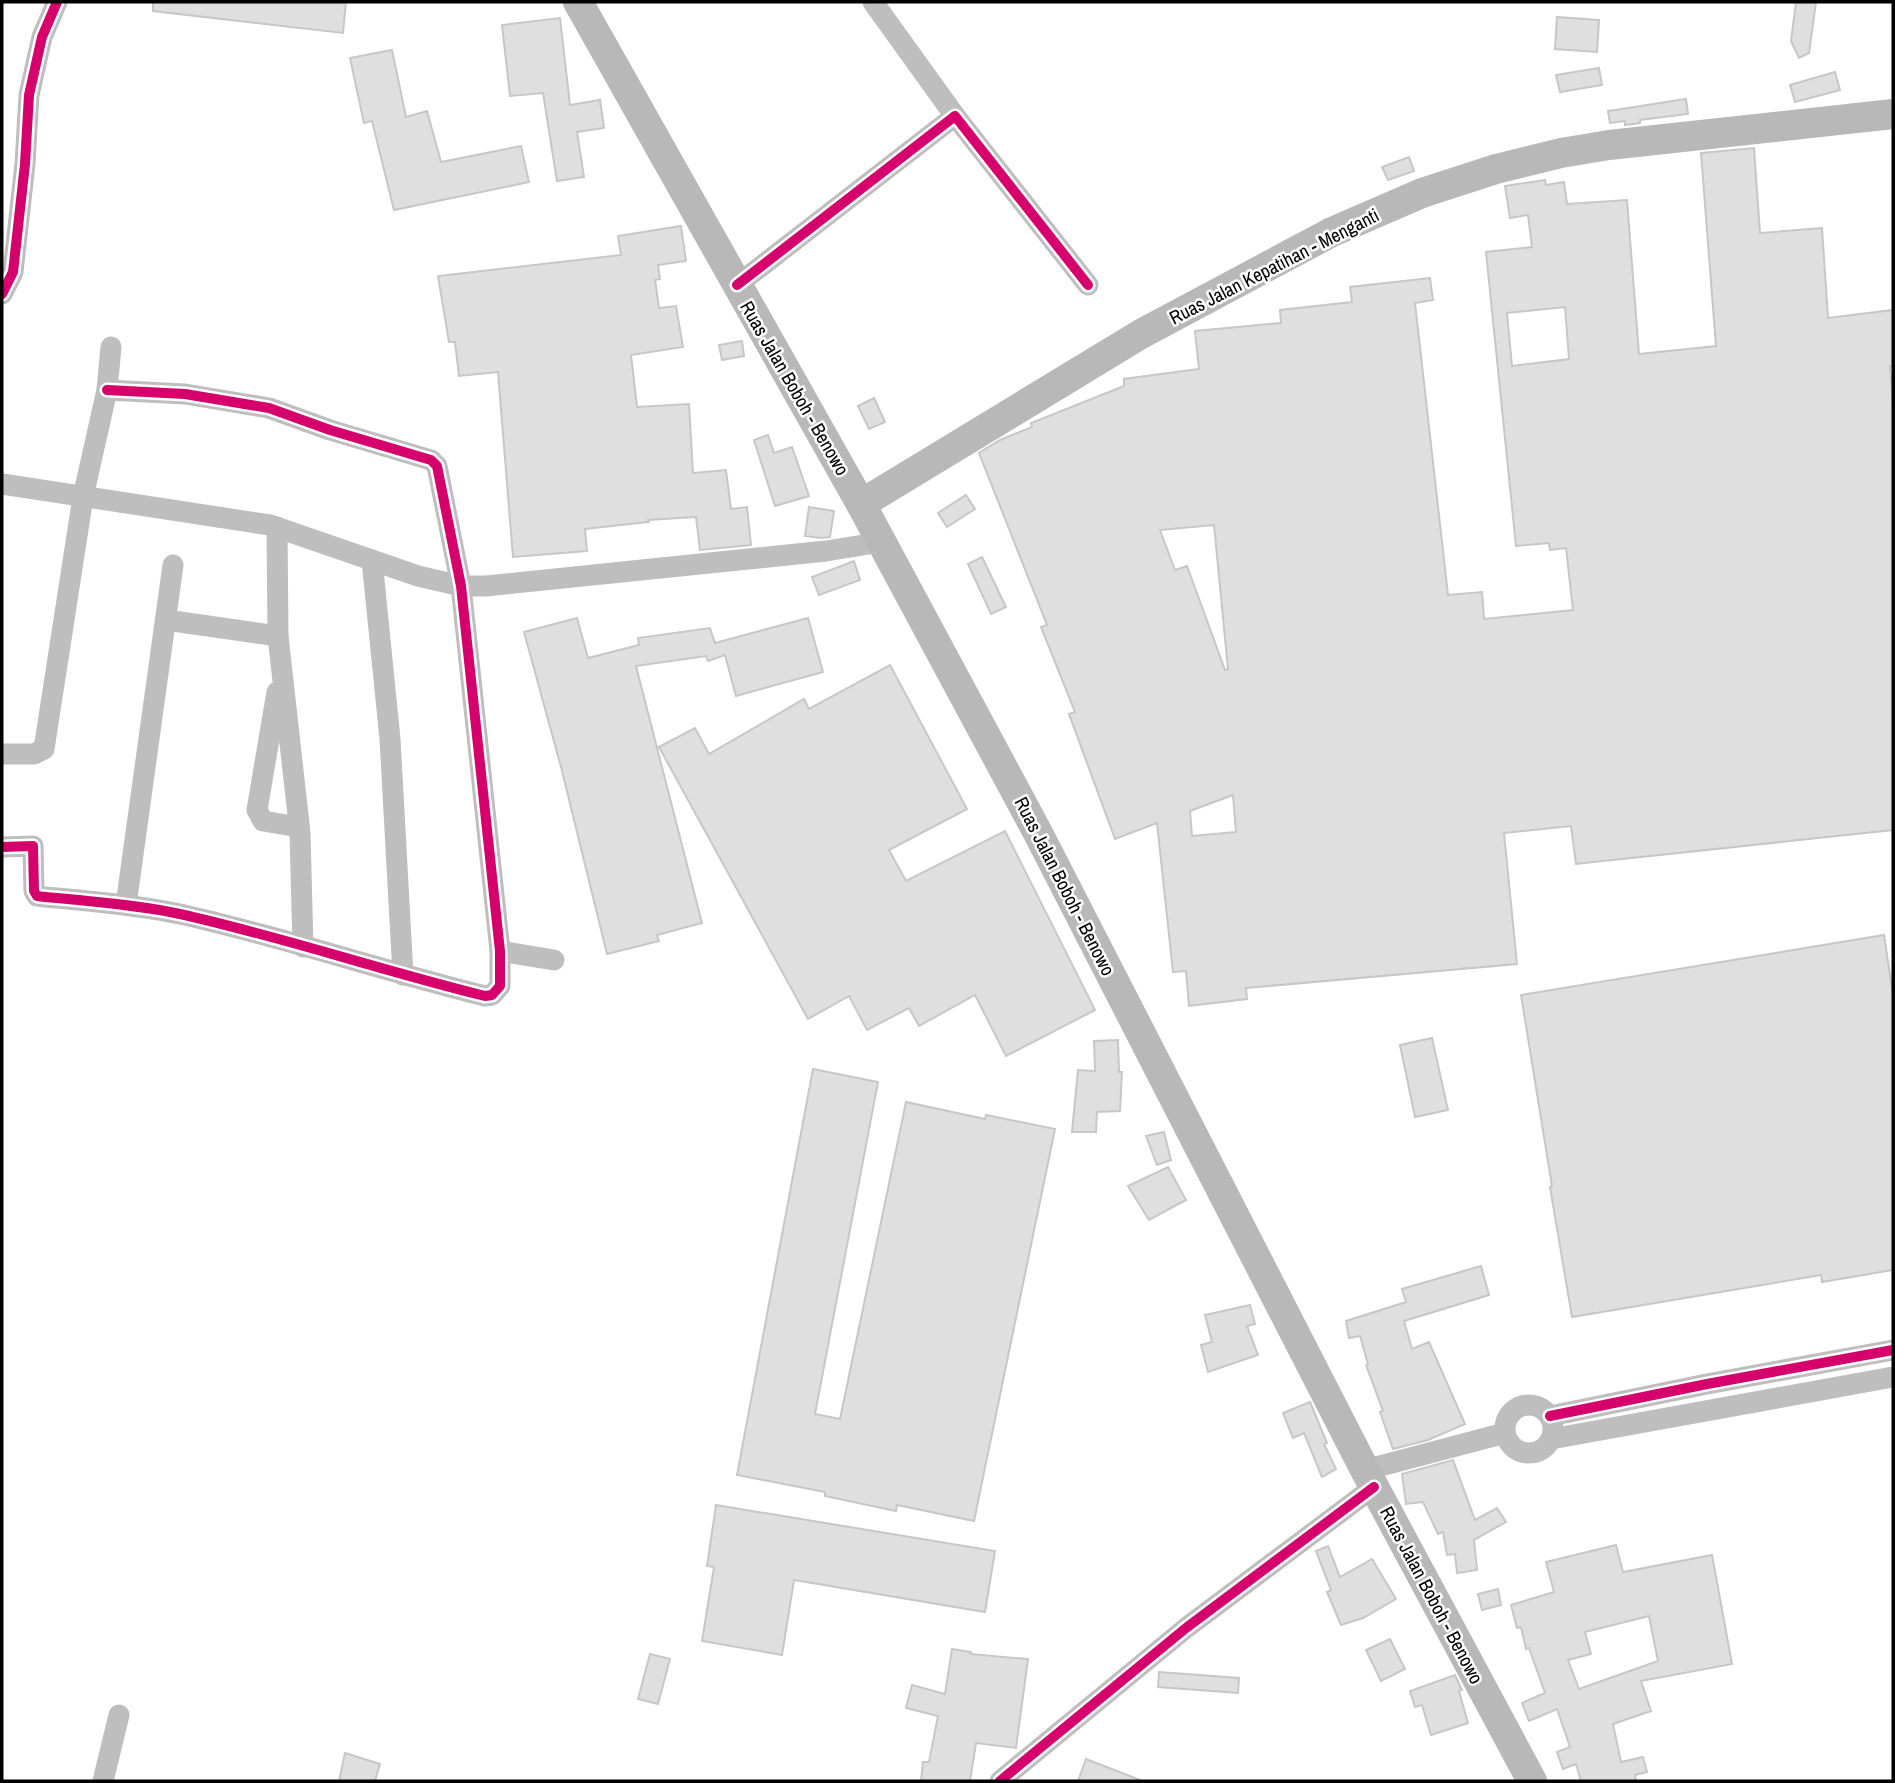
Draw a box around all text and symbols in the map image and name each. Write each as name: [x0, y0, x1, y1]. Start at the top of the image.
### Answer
street label: Ruas Jalan Kepatihan - Menganti: [1165, 202, 1383, 330]
street label: Ruas Jalan Boboh - Benowo: [734, 296, 856, 480]
street label: Ruas Jalan Boboh - Benowo: [1009, 792, 1121, 980]
street label: Ruas Jalan Boboh - Benowo: [1374, 1502, 1490, 1688]

